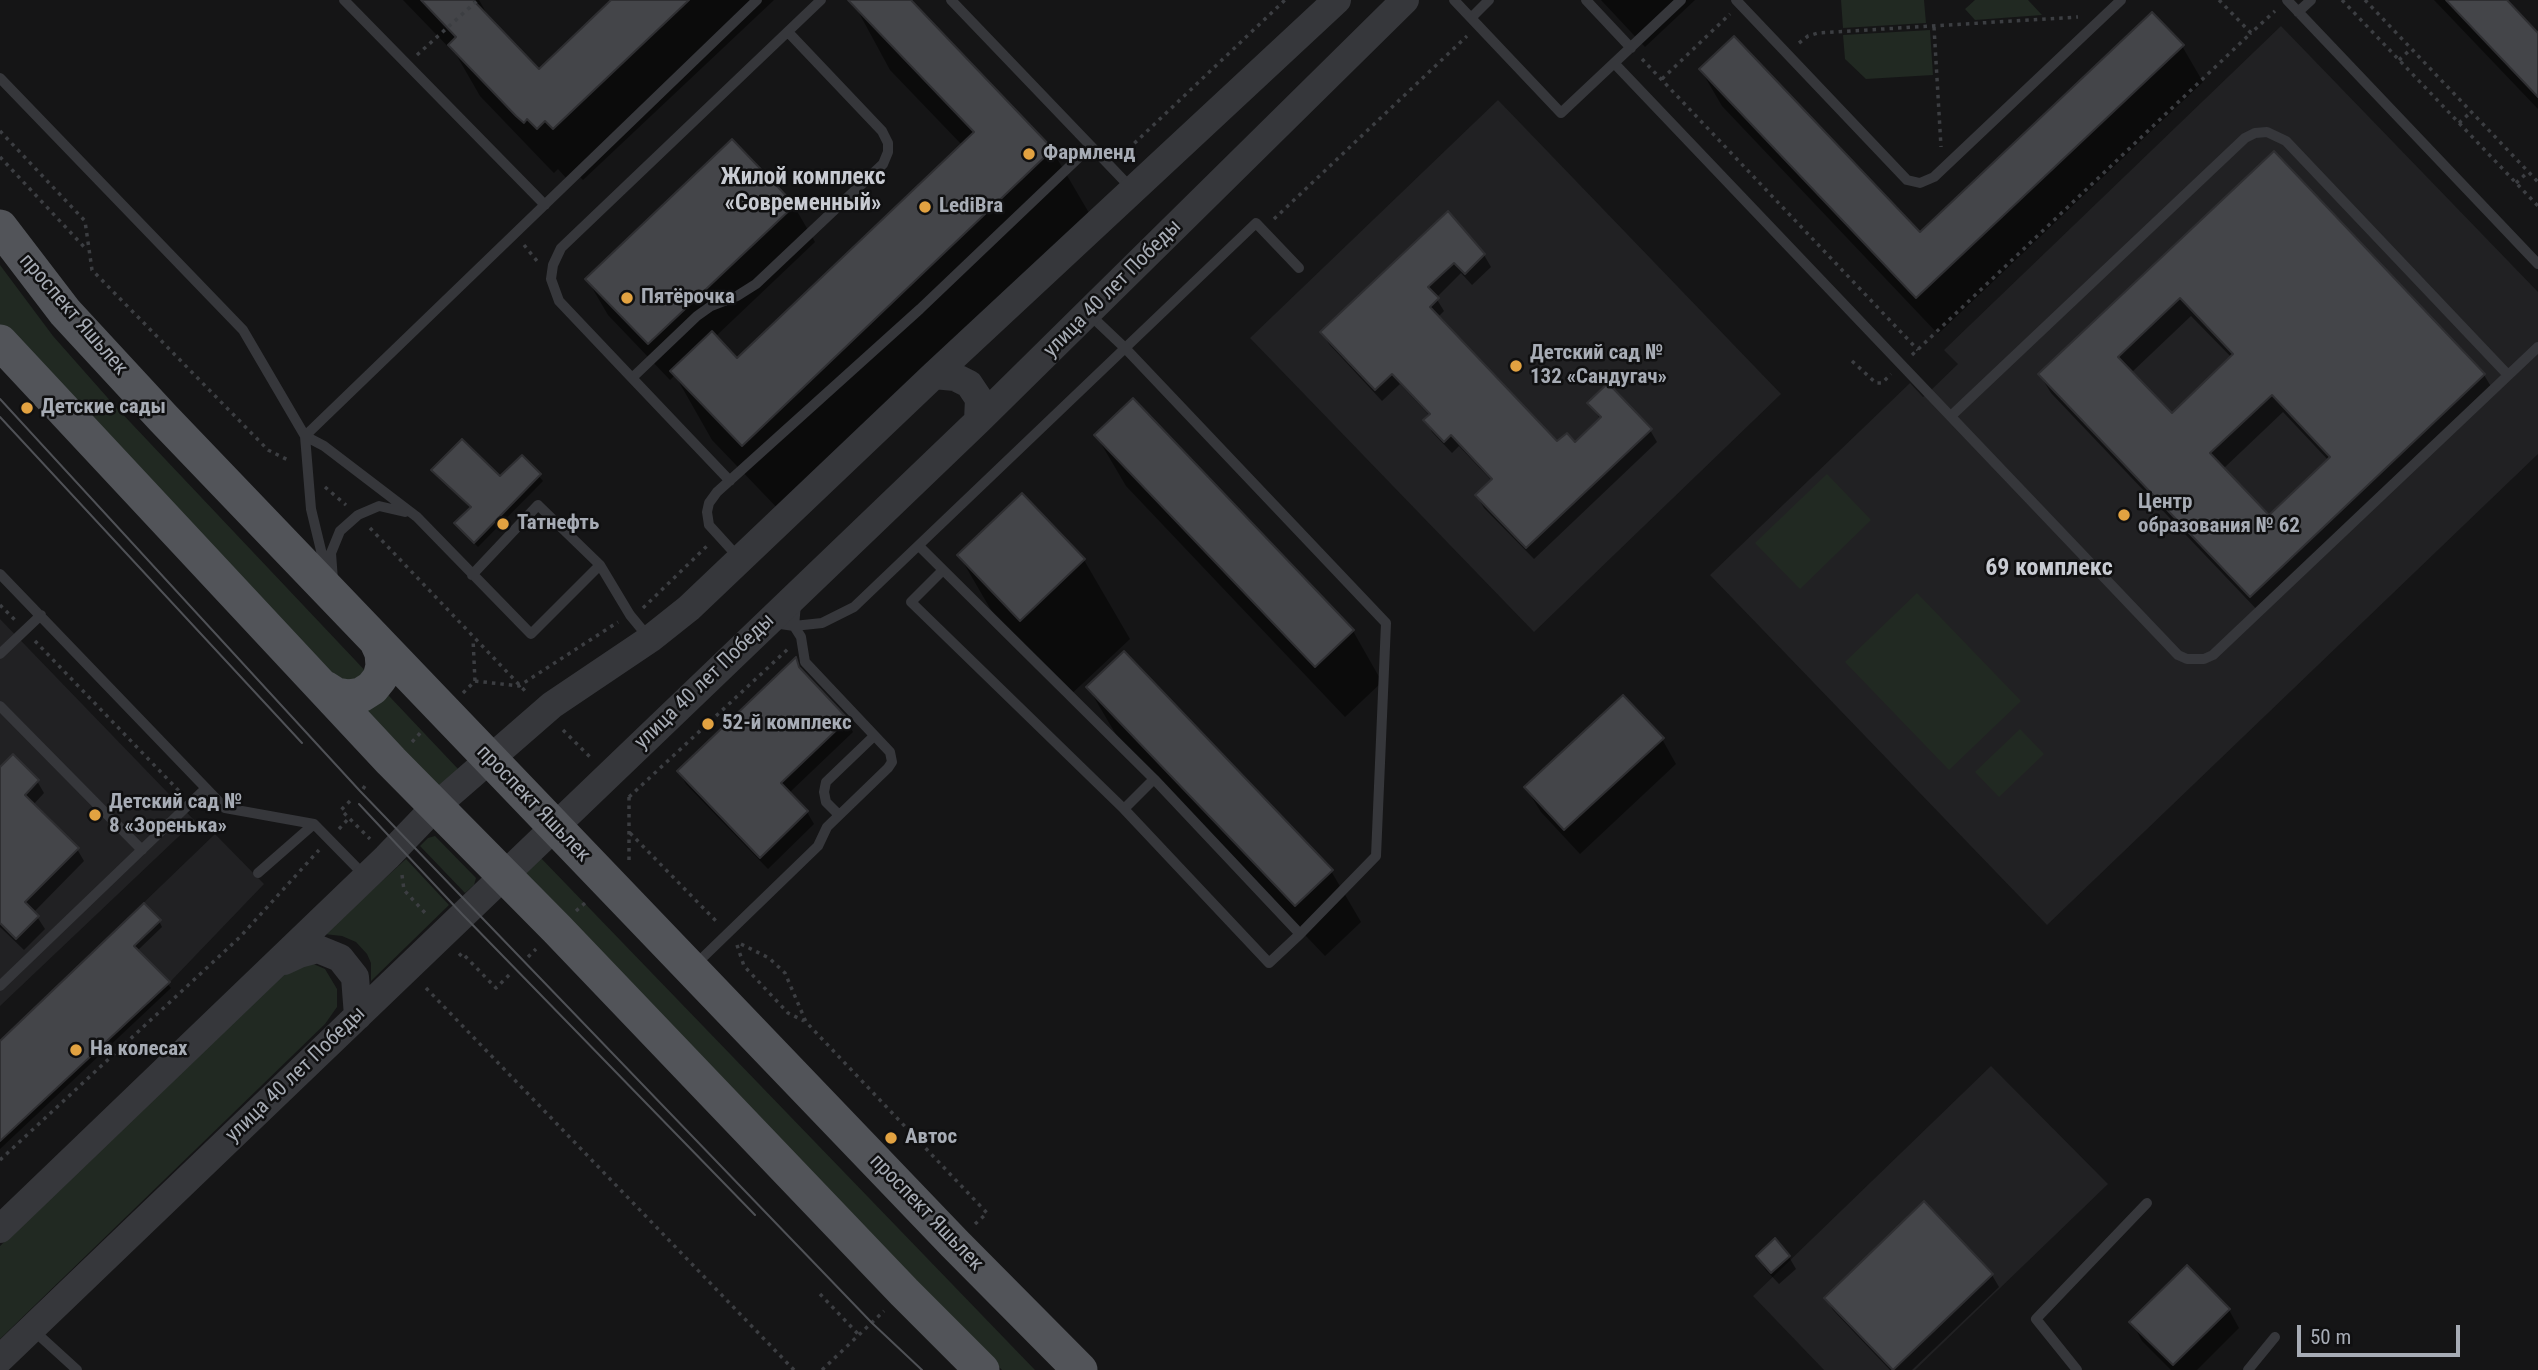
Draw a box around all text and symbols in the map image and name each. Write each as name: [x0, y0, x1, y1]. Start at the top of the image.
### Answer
place label: Фармленд: [1043, 141, 1135, 167]
marker: Фармленд: [1021, 146, 1037, 162]
district label: Жилой комплекс «Современный»: [720, 164, 886, 218]
place label: LediBra: [939, 194, 1003, 220]
marker: LediBra: [917, 199, 933, 215]
street label: улица 40 лет Победы: [1039, 215, 1187, 363]
street label: проспект Яшьлек: [13, 249, 133, 381]
place label: Пятёрочка: [641, 285, 735, 311]
marker: Пятёрочка: [619, 290, 635, 306]
place label: Детский сад № 132 «Сандугач»: [1530, 341, 1667, 391]
marker: Детский сад № 132 «Сандугач»: [1508, 358, 1524, 374]
place label: Детские сады: [41, 395, 166, 421]
marker: Детские сады: [19, 400, 35, 416]
place label: Центр образования № 62: [2138, 490, 2300, 540]
marker: Центр образования № 62: [2116, 507, 2132, 523]
place label: Татнефть: [517, 511, 599, 537]
marker: Татнефть: [495, 516, 511, 532]
district label: 69 комплекс: [1985, 555, 2113, 583]
street label: улица 40 лет Победы: [630, 609, 780, 755]
place label: 52-й комплекс: [722, 711, 852, 737]
marker: 52-й комплекс: [700, 716, 716, 732]
street label: проспект Яшьлек: [471, 740, 595, 868]
place label: Детский сад № 8 «Зоренька»: [109, 790, 242, 840]
marker: Детский сад № 8 «Зоренька»: [87, 807, 103, 823]
street label: улица 40 лет Победы: [221, 1002, 371, 1148]
place label: На колесах: [90, 1037, 188, 1063]
marker: На колесах: [68, 1042, 84, 1058]
place label: Автос: [905, 1125, 957, 1151]
marker: Автос: [883, 1130, 899, 1146]
street label: проспект Яшьлек: [864, 1149, 988, 1277]
scale bar: [2300, 1310, 2463, 1354]
text: 50 m: [2310, 1325, 2351, 1349]

